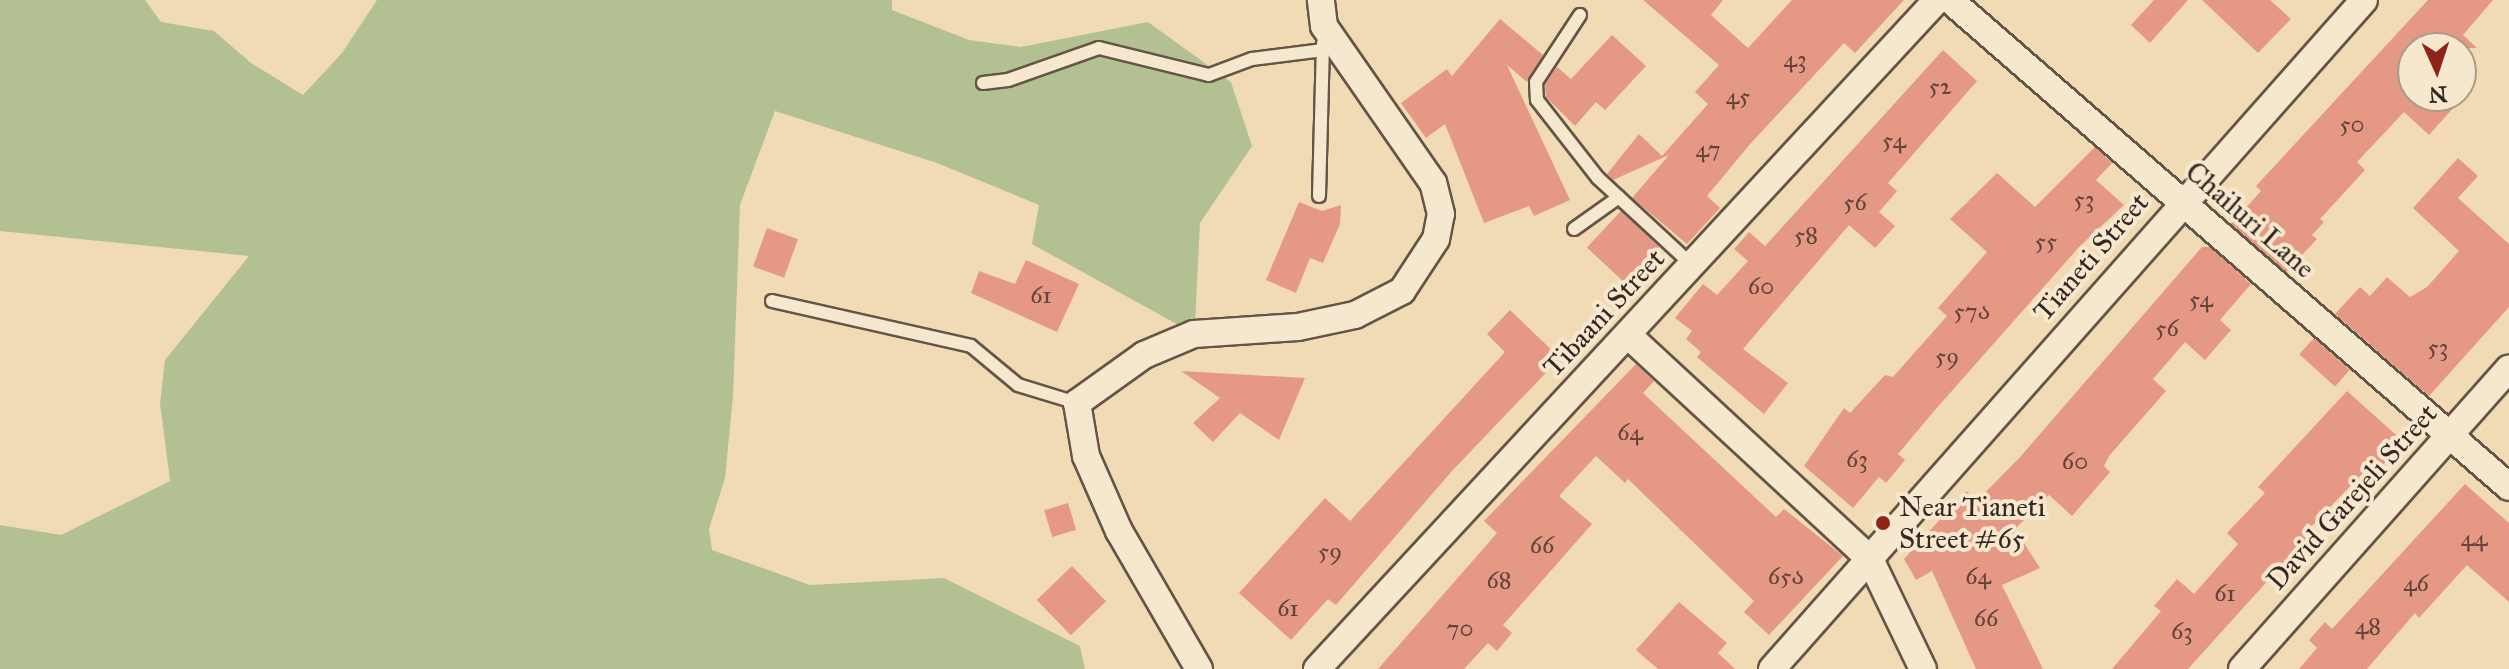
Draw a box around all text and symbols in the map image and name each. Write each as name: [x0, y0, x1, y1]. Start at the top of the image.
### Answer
north arrow: [2397, 32, 2477, 112]
house number: 43: [1784, 46, 1806, 74]
house number: 52: [1929, 73, 1951, 101]
text: N: [2428, 80, 2448, 108]
house number: 45: [1726, 83, 1750, 111]
house number: 50: [2339, 111, 2365, 139]
house number: 54: [1882, 127, 1906, 155]
house number: 47: [1695, 136, 1721, 164]
street label: Chailuri Lane: [2179, 155, 2321, 285]
street label: Tianeti Street: [2026, 186, 2156, 328]
house number: 53: [2074, 186, 2094, 214]
house number: 56: [1843, 189, 1867, 217]
house number: 58: [1794, 222, 1818, 250]
house number: 55: [2035, 228, 2057, 256]
street label: Tibaani Street: [1536, 242, 1672, 384]
house number: 60: [1748, 273, 1774, 301]
house number: 61: [1030, 282, 1052, 310]
house number: 54: [2189, 286, 2213, 314]
house number: 57ა: [1954, 298, 1990, 326]
house number: 56: [2155, 315, 2179, 343]
house number: 53: [2428, 334, 2448, 362]
house number: 59: [1935, 343, 1959, 371]
street label: David Garejeli Street: [2260, 397, 2444, 597]
house number: 64: [1617, 419, 1643, 447]
house number: 63: [1846, 446, 1868, 474]
house number: 60: [2062, 448, 2088, 476]
place label: Near Tianeti Street #65: [1899, 490, 2045, 556]
marker: Near Tianeti Street #65: [1874, 514, 1892, 532]
house number: 44: [2461, 525, 2487, 553]
house number: 66: [1530, 532, 1554, 560]
house number: 59: [1318, 538, 1342, 566]
house number: 65ა: [1768, 563, 1804, 591]
house number: 64: [1965, 563, 1991, 591]
house number: 68: [1486, 567, 1512, 595]
house number: 46: [2403, 570, 2429, 598]
house number: 61: [2214, 580, 2236, 608]
house number: 61: [1277, 595, 1299, 623]
house number: 66: [1974, 605, 1998, 633]
house number: 48: [2355, 613, 2381, 641]
house number: 70: [1447, 615, 1473, 643]
house number: 63: [2171, 618, 2193, 646]

